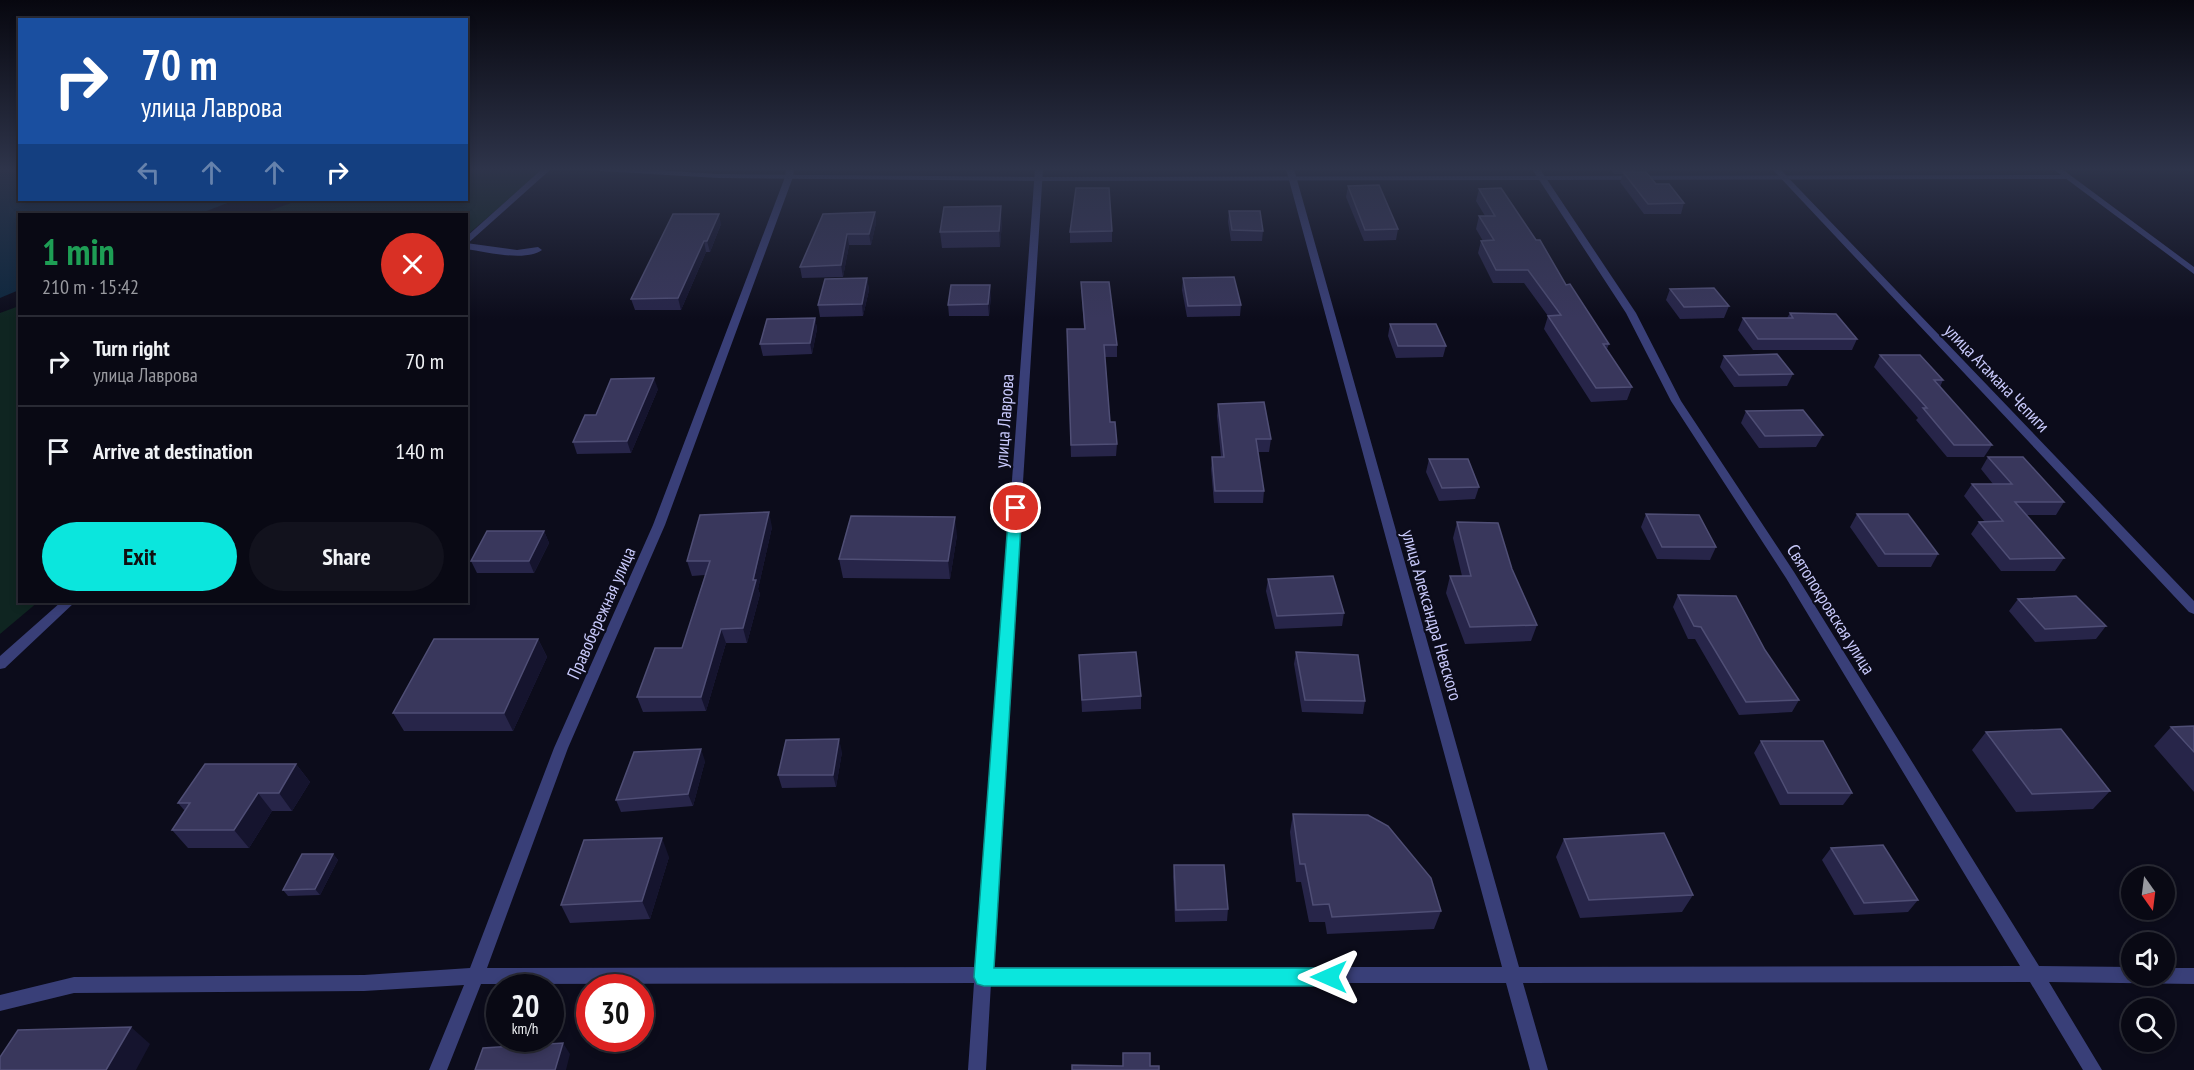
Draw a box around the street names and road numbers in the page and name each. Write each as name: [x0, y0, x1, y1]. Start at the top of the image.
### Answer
street label: улица Атамана Чепиги: [1939, 319, 2055, 437]
street label: улица Лаврова: [989, 373, 1019, 469]
street label: улица Александра Невского: [1397, 527, 1467, 703]
street label: Святопокровская улица: [1782, 540, 1880, 678]
street label: Правобережная улица: [562, 543, 640, 683]

